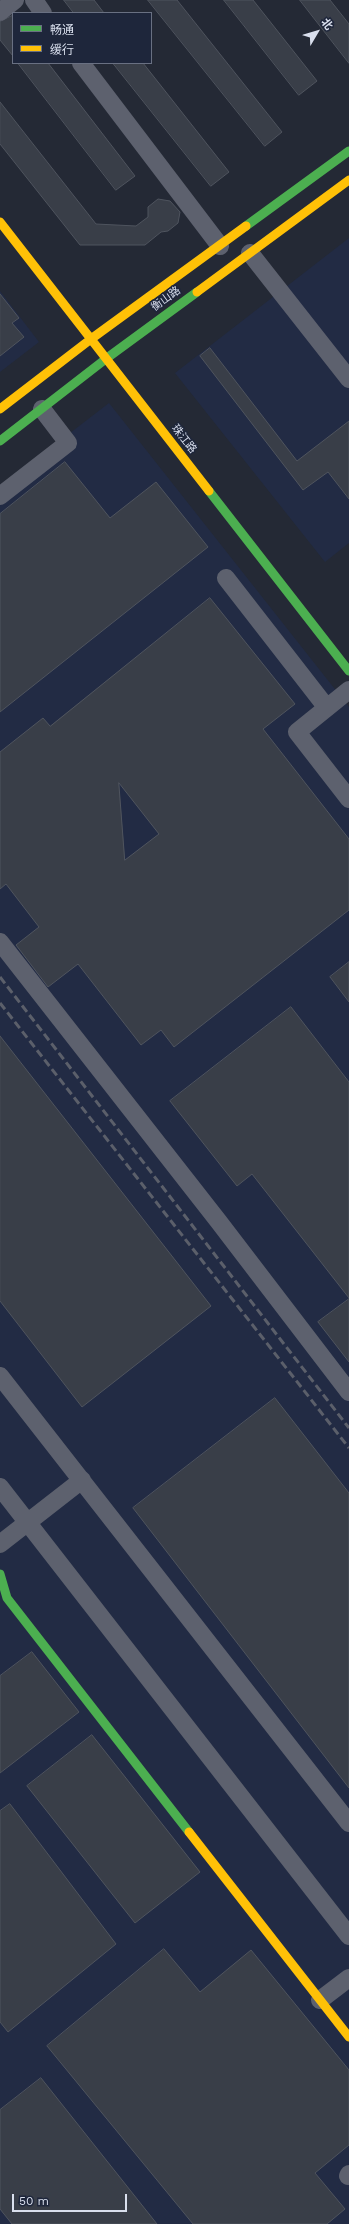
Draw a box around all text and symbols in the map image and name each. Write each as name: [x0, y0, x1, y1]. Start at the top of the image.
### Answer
legend: [12, 12, 152, 64]
north arrow: [297, 12, 337, 52]
text: 北: [318, 16, 335, 33]
text: 畅通: [50, 23, 74, 37]
text: 缓行: [50, 43, 74, 57]
street label: 衡山路: [149, 284, 183, 314]
street label: 珠江路: [169, 422, 199, 456]
scale bar: [14, 2186, 129, 2212]
text: 50 m: [19, 2194, 49, 2208]

